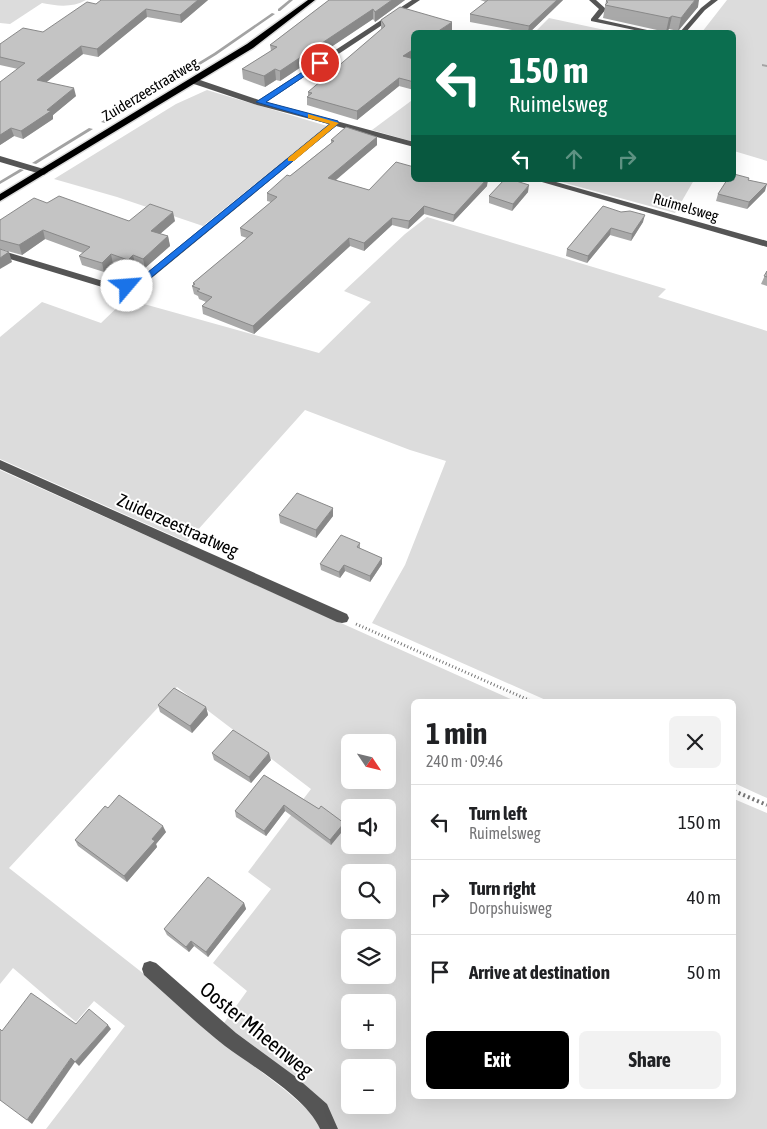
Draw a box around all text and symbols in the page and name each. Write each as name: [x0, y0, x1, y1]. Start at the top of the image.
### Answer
pin: [299, 42, 341, 84]
icon: arrive: [306, 49, 334, 77]
icon: left: [426, 50, 491, 115]
text: 150 m: [509, 50, 588, 90]
street label: Zuiderzeestraatweg: [99, 53, 201, 124]
text: Ruimelsweg: [509, 91, 607, 117]
icon: left: [507, 145, 535, 173]
icon: ahead: [560, 145, 588, 173]
icon: right: [613, 145, 641, 173]
street label: Ruimelsweg: [651, 190, 721, 225]
position arrow: [100, 259, 152, 311]
street label: Zuiderzeestraatweg: [114, 489, 242, 561]
text: 1 min: [426, 716, 487, 750]
button: close: [669, 716, 721, 768]
north arrow: [341, 734, 396, 789]
map controls: [341, 734, 396, 1114]
text: 240 m · 09:46: [426, 752, 503, 770]
button: sound: [341, 799, 396, 854]
text: Turn left: [469, 802, 527, 824]
icon: left: [426, 808, 454, 836]
text: 150 m: [678, 811, 721, 833]
text: Ruimelsweg: [469, 824, 541, 842]
button: search: [341, 864, 396, 919]
text: Turn right: [469, 877, 536, 899]
icon: right: [426, 883, 454, 911]
text: 40 m: [687, 886, 721, 908]
text: Dorpshuisweg: [469, 899, 552, 917]
button: layers: [341, 929, 396, 984]
icon: arrive: [426, 958, 454, 986]
text: Arrive at destination: [469, 961, 610, 983]
text: 50 m: [687, 961, 721, 983]
street label: Ooster Mheenweg: [196, 976, 318, 1082]
button: +: [341, 994, 396, 1049]
button: Exit: [426, 1031, 569, 1089]
button: Share: [579, 1031, 721, 1089]
button: −: [341, 1059, 396, 1114]

